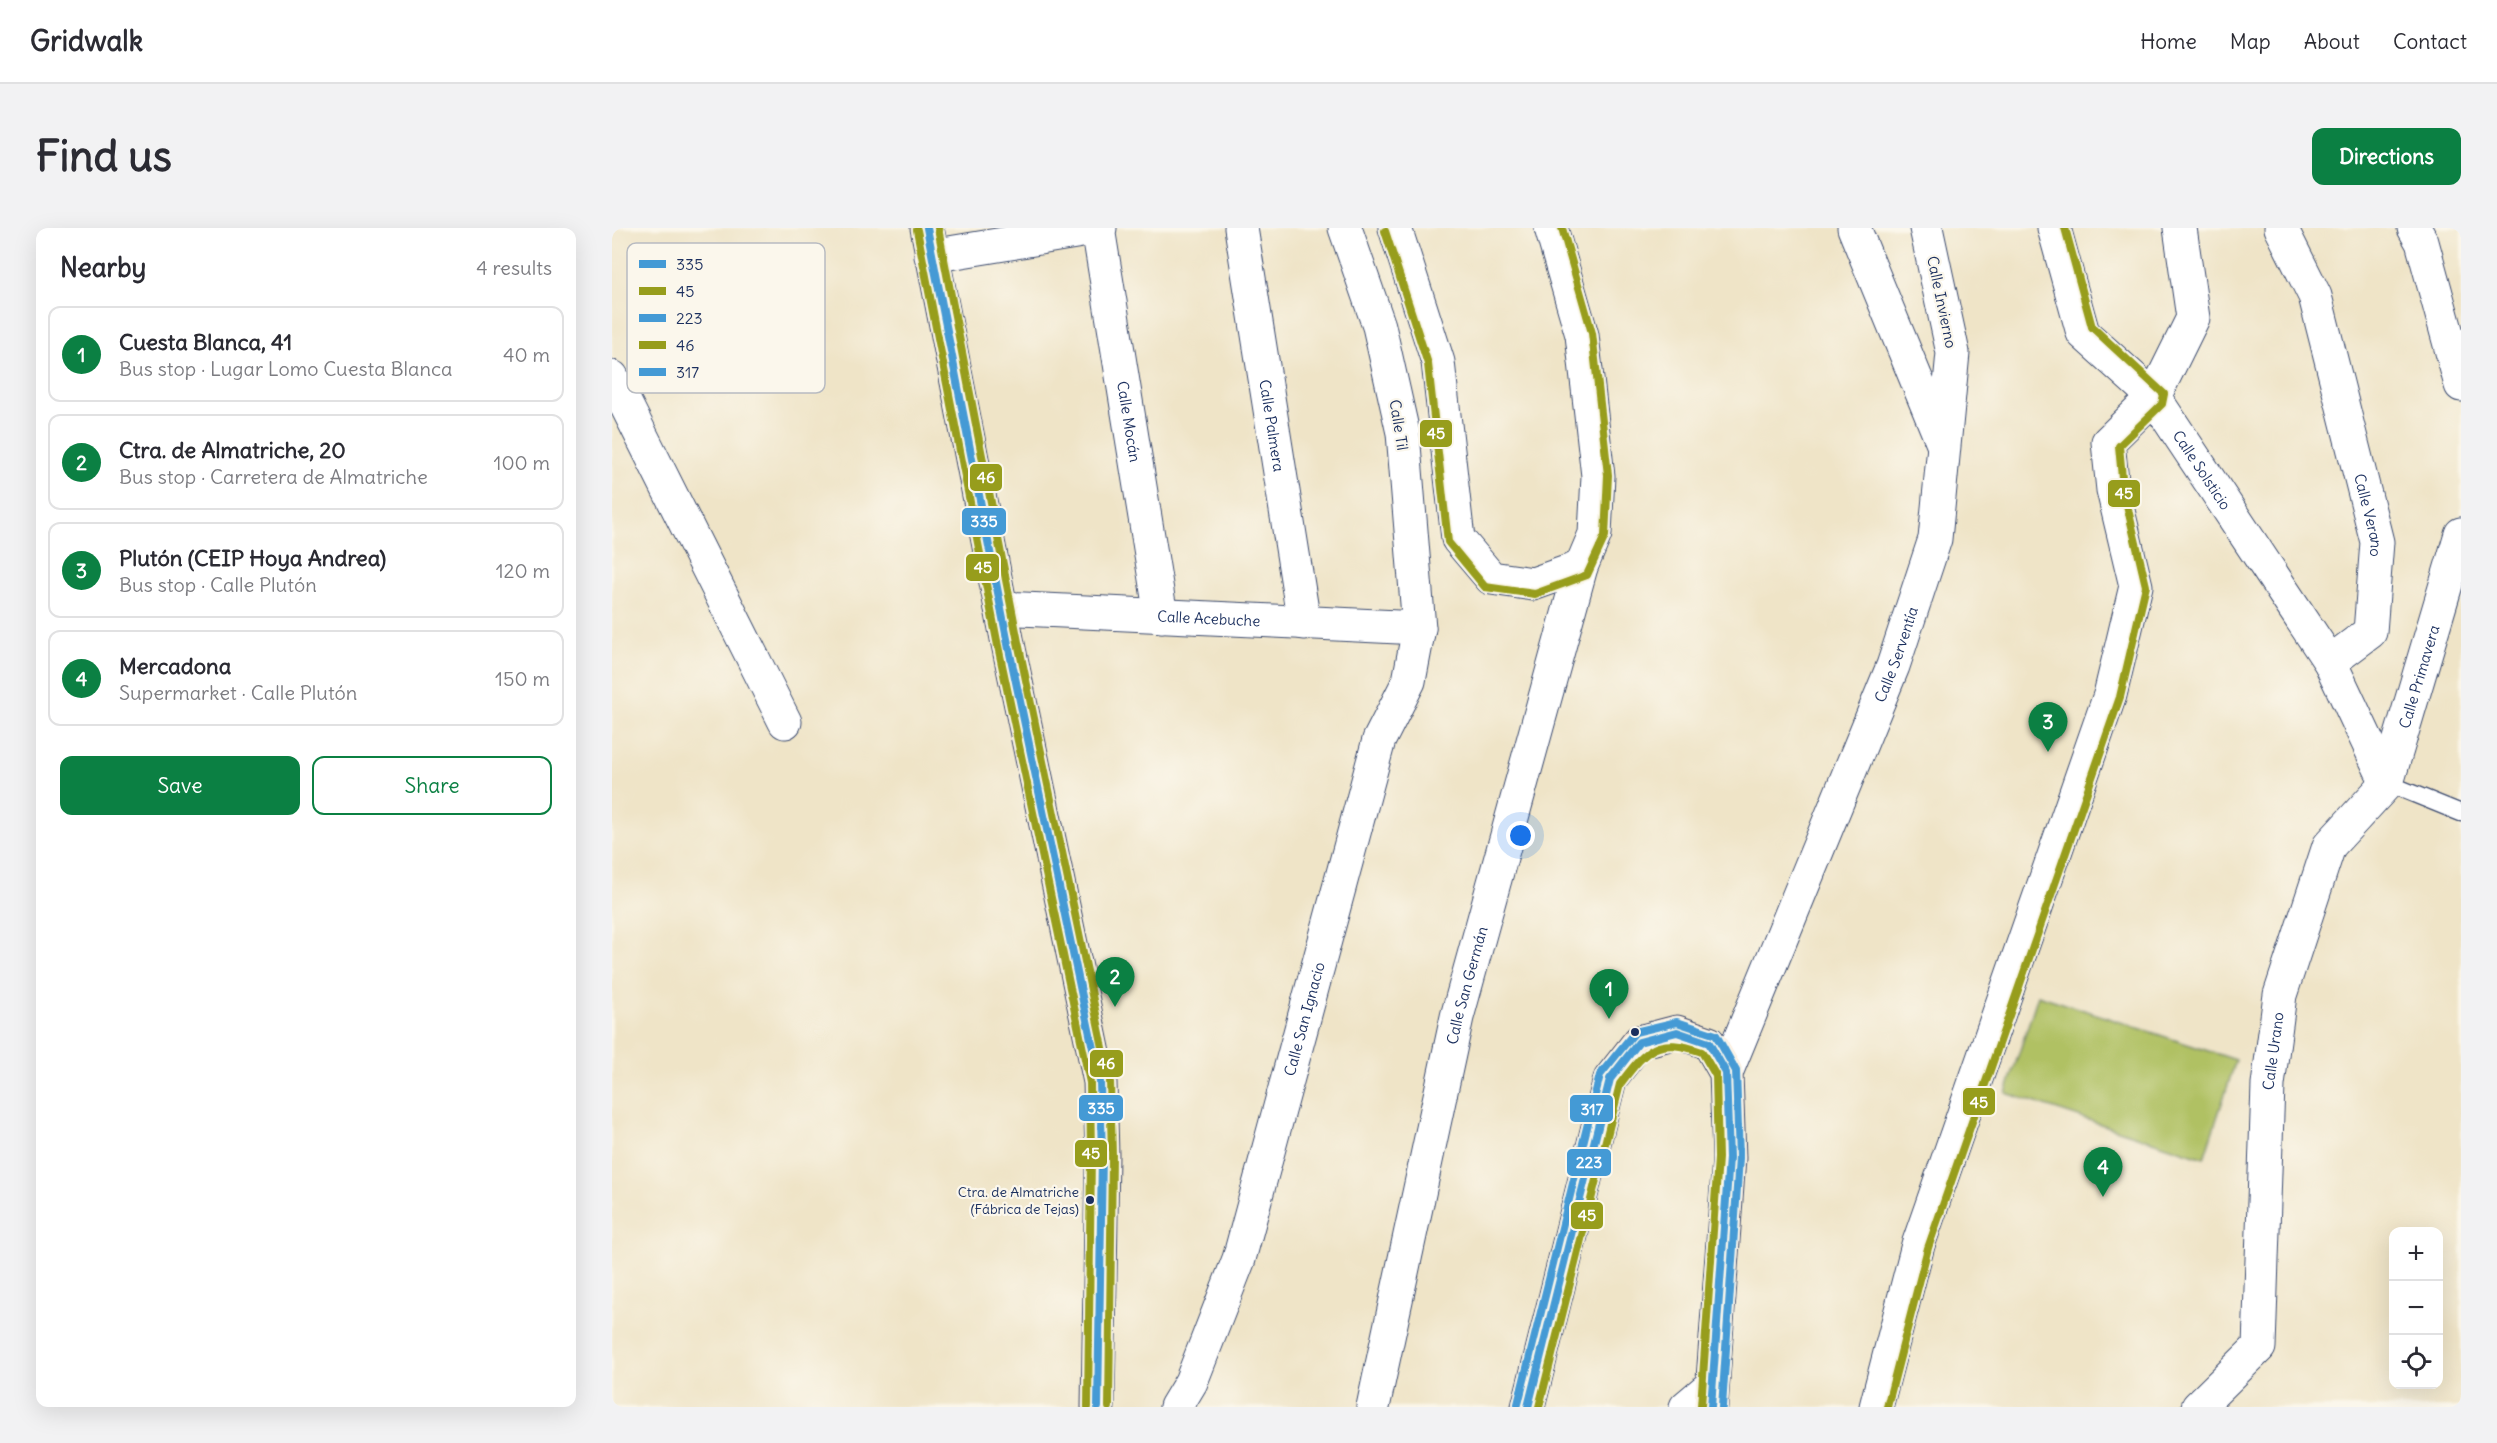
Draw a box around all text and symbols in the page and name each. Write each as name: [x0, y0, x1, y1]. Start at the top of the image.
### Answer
text: Gridwalk: [30, 23, 143, 59]
text: Home: [2140, 28, 2197, 55]
text: Map: [2230, 28, 2271, 55]
text: About: [2304, 28, 2360, 55]
text: Contact: [2393, 28, 2467, 55]
button: Directions: [2312, 128, 2461, 185]
text: Find us: [36, 130, 172, 182]
legend: [627, 243, 825, 393]
text: Nearby: [60, 251, 146, 284]
text: 335: [676, 254, 703, 274]
street label: Calle Invierno: [1923, 254, 1961, 350]
text: 4 results: [476, 255, 552, 280]
text: 45: [676, 281, 694, 301]
text: 223: [676, 308, 703, 328]
text: Cuesta Blanca, 41: [119, 328, 292, 356]
text: 46: [676, 335, 694, 355]
text: 1: [78, 342, 85, 367]
text: 40 m: [503, 342, 550, 367]
text: Bus stop · Lugar Lomo Cuesta Blanca: [119, 356, 453, 381]
text: 317: [676, 362, 699, 382]
street label: Calle Palmera: [1256, 378, 1289, 473]
street label: Calle Mocán: [1113, 379, 1145, 464]
street label: Calle Til: [1386, 398, 1412, 452]
line badge: 45: [1419, 419, 1453, 448]
text: 45: [1427, 423, 1445, 443]
street label: Calle Solsticio: [2169, 426, 2236, 513]
text: Ctra. de Almatriche, 20: [119, 436, 346, 464]
text: 2: [76, 450, 87, 475]
text: 100 m: [493, 450, 550, 475]
line badge: 46: [969, 463, 1003, 492]
text: Bus stop · Carretera de Almatriche: [119, 464, 428, 489]
text: 46: [977, 467, 995, 487]
street label: Calle Verano: [2351, 471, 2387, 558]
line badge: 45: [2107, 479, 2141, 508]
text: 45: [2115, 483, 2133, 503]
line badge: 335: [961, 507, 1007, 536]
text: 335: [970, 511, 998, 531]
text: Plutón (CEIP Hoya Andrea): [119, 544, 386, 572]
line badge: 45: [965, 553, 1000, 582]
text: 45: [974, 557, 992, 577]
text: 3: [76, 558, 87, 583]
text: 120 m: [496, 558, 550, 583]
text: Bus stop · Calle Plutón: [119, 572, 317, 597]
street label: Calle Serventía: [1870, 604, 1922, 705]
street label: Calle Acebuche: [1157, 606, 1261, 630]
street label: Calle Primavera: [2394, 622, 2443, 731]
text: Mercadona: [119, 652, 231, 680]
text: 4: [76, 666, 87, 691]
text: 150 m: [495, 666, 550, 691]
text: Supermarket · Calle Plutón: [119, 680, 357, 705]
pin: 3: [2028, 702, 2068, 752]
button: Save: [60, 756, 300, 815]
button: Share: [312, 756, 552, 815]
your location: [1506, 821, 1535, 850]
street label: Calle San Germán: [1442, 924, 1491, 1046]
pin: 2: [1096, 958, 1134, 1007]
street label: Calle San Ignacio: [1279, 960, 1328, 1078]
pin: 1: [1590, 970, 1628, 1019]
street label: Calle Urano: [2258, 1011, 2287, 1090]
unlabelled marker: [1629, 1026, 1641, 1038]
line badge: 46: [1089, 1049, 1124, 1078]
text: 46: [1097, 1053, 1115, 1073]
line badge: 45: [1962, 1087, 1996, 1116]
text: 45: [1970, 1092, 1988, 1112]
line badge: 335: [1078, 1094, 1124, 1122]
line badge: 317: [1569, 1094, 1614, 1123]
text: 335: [1087, 1098, 1115, 1118]
text: 317: [1580, 1099, 1604, 1119]
line badge: 45: [1074, 1139, 1108, 1168]
text: 45: [1082, 1143, 1100, 1163]
line badge: 223: [1566, 1148, 1612, 1177]
pin: 4: [2084, 1148, 2122, 1197]
text: 223: [1576, 1152, 1602, 1172]
place label: Ctra. de Almatriche (Fábrica de Tejas): [958, 1183, 1079, 1218]
marker: Ctra. de Almatriche (Fábrica de Tejas): [1084, 1194, 1096, 1206]
line badge: 45: [1570, 1201, 1604, 1230]
text: 45: [1578, 1205, 1596, 1225]
map controls: [2389, 1227, 2443, 1389]
button: +: [2389, 1227, 2443, 1281]
button: −: [2389, 1281, 2443, 1335]
button: locate: [2389, 1335, 2443, 1389]

